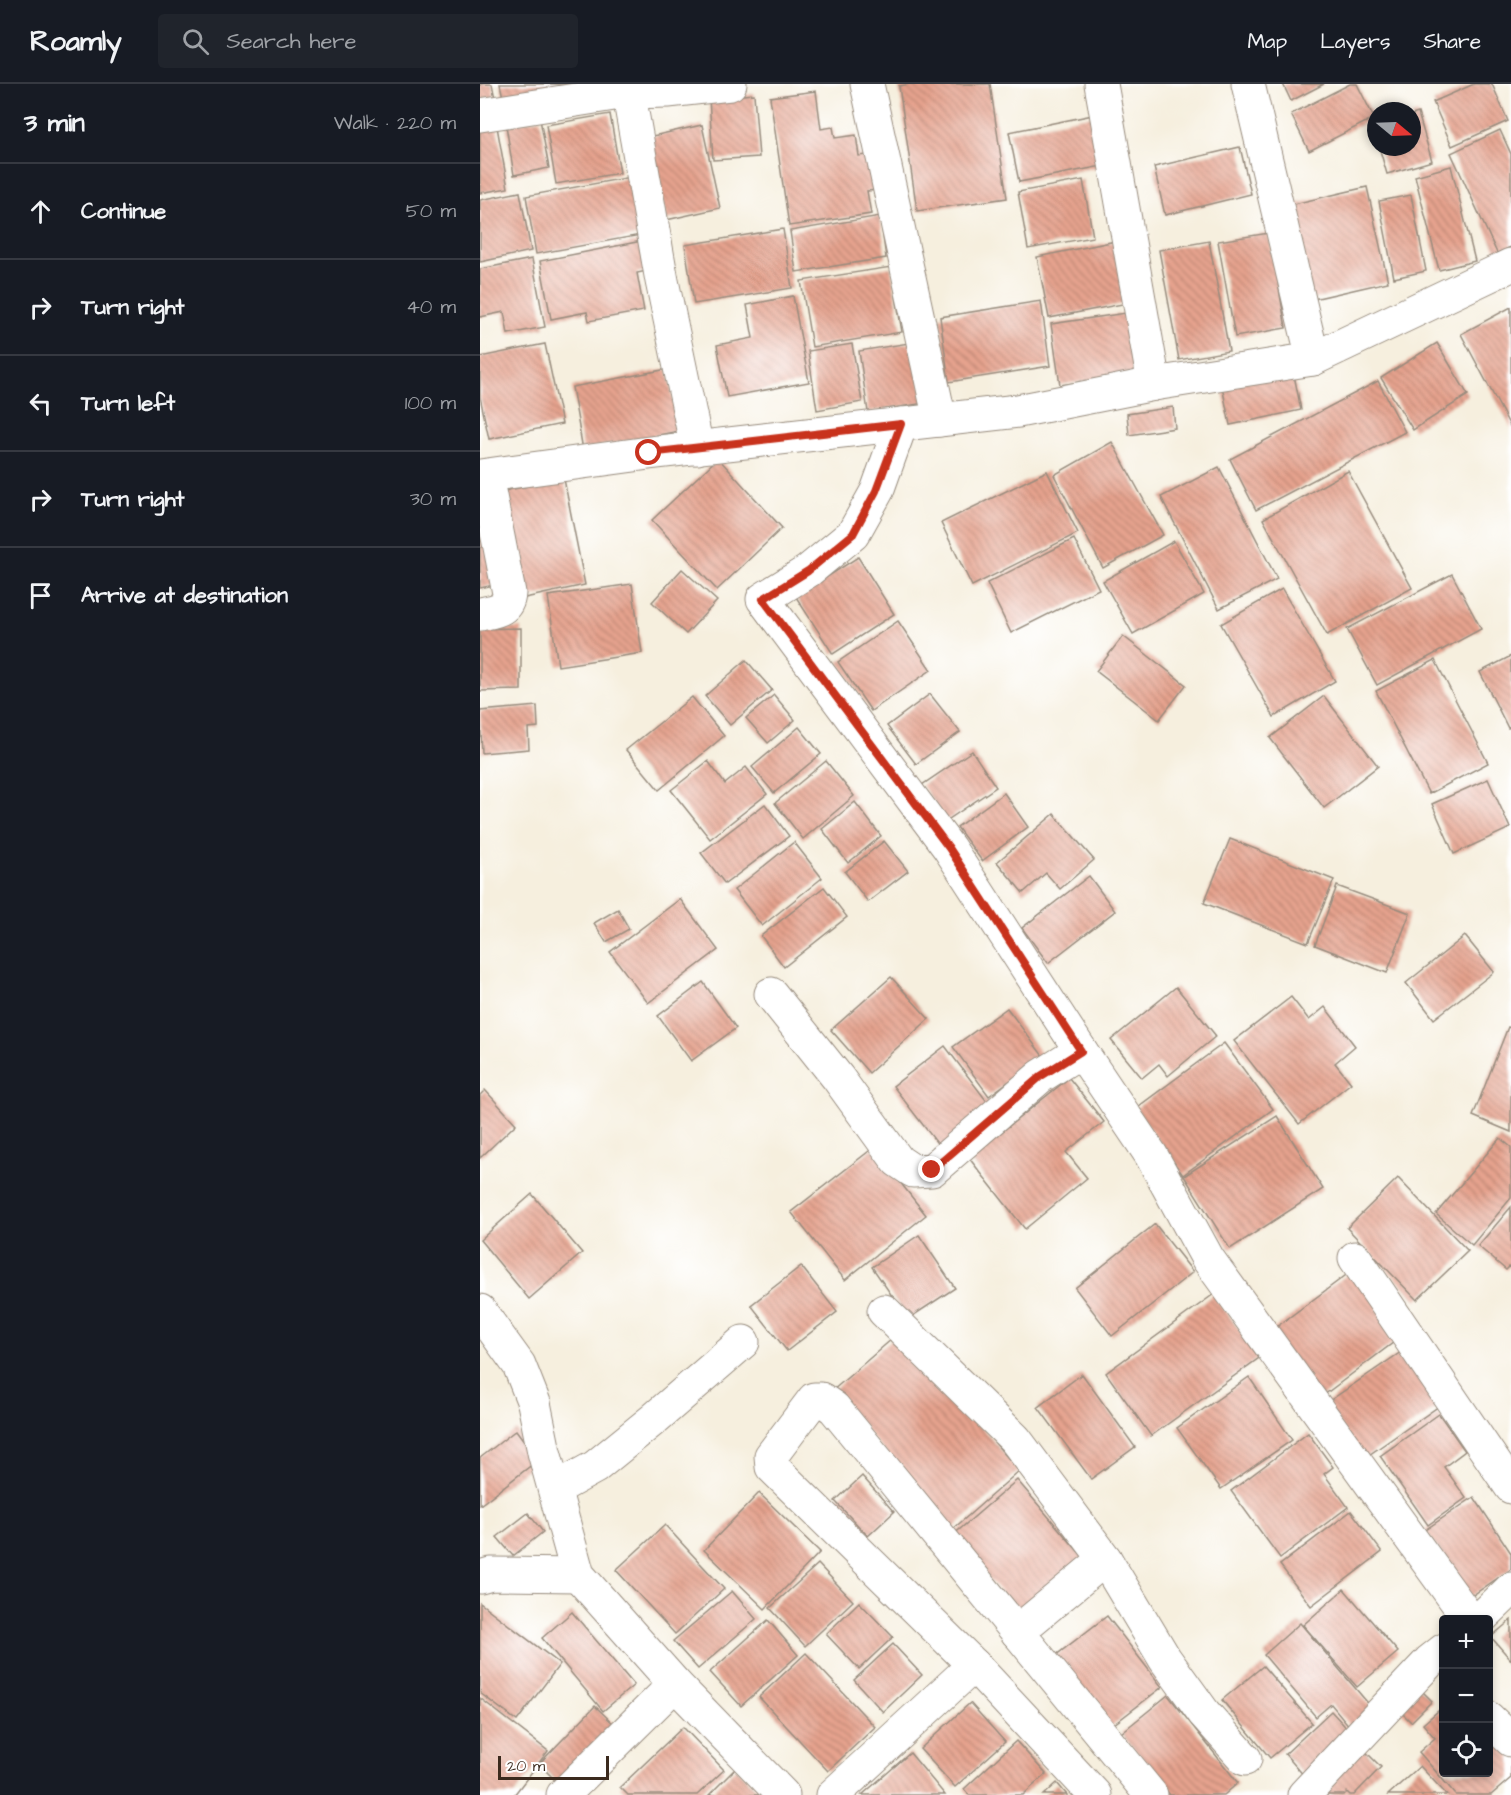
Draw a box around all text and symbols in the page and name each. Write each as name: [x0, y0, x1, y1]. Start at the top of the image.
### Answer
search box: [158, 14, 578, 68]
text: Roamly: [30, 22, 122, 61]
icon: search: [179, 25, 212, 58]
text: Search here: [227, 26, 356, 57]
text: Map: [1247, 27, 1287, 56]
text: Layers: [1320, 27, 1390, 56]
text: Share: [1423, 27, 1481, 56]
north arrow: [1367, 102, 1421, 156]
text: 3 min: [24, 105, 85, 141]
text: Walk · 220 m: [334, 109, 456, 137]
icon: ahead: [24, 195, 57, 228]
text: Continue: [81, 196, 166, 227]
text: 50 m: [406, 197, 456, 225]
icon: right: [24, 291, 57, 324]
text: Turn right: [81, 292, 184, 323]
text: 40 m: [406, 293, 456, 321]
icon: left: [24, 387, 57, 420]
text: Turn left: [81, 388, 175, 419]
text: 100 m: [405, 389, 456, 417]
route start: [635, 439, 661, 465]
icon: right: [24, 483, 57, 516]
text: Turn right: [81, 484, 184, 515]
text: 30 m: [410, 485, 456, 513]
icon: arrive: [24, 579, 57, 612]
text: Arrive at destination: [81, 580, 288, 611]
route end: [918, 1156, 944, 1182]
map controls: [1439, 1615, 1493, 1777]
button: +: [1439, 1615, 1493, 1669]
button: −: [1439, 1669, 1493, 1723]
button: locate: [1439, 1723, 1493, 1777]
scale bar: [498, 1753, 609, 1780]
text: 20 m: [507, 1755, 545, 1777]

